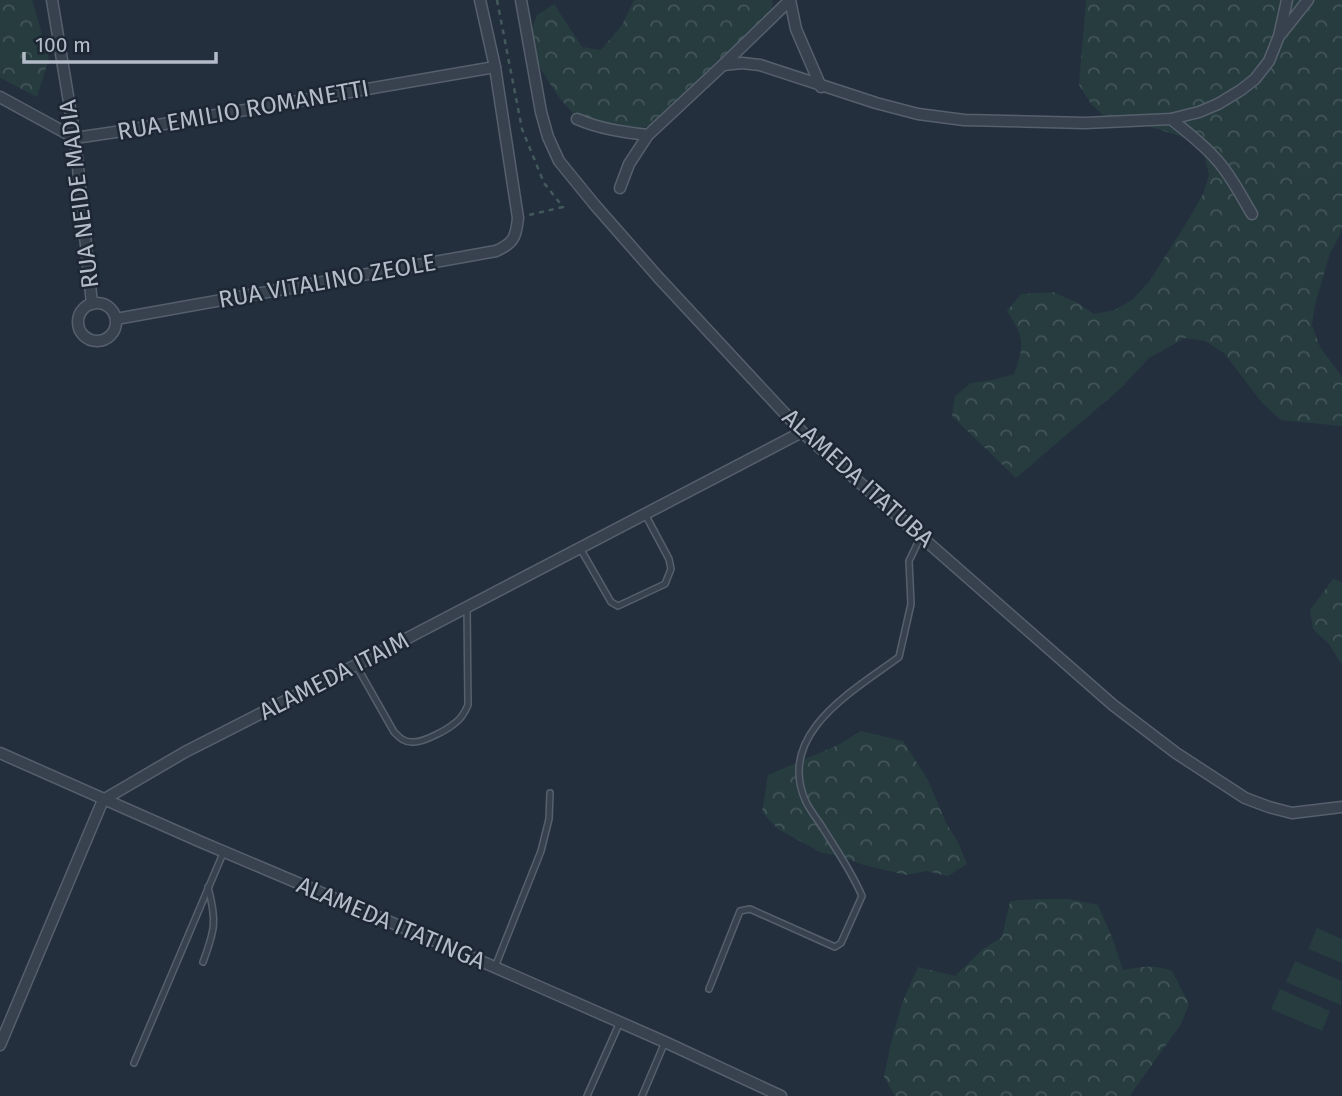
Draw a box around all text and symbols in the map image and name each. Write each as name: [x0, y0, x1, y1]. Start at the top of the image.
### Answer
scale bar: [24, 21, 217, 65]
text: 100 m: [35, 32, 91, 58]
street label: RUA EMILIO ROMANETTI: [115, 74, 371, 146]
street label: RUA NEIDE MADIA: [54, 98, 104, 290]
street label: RUA VITALINO ZEOLE: [216, 248, 438, 314]
street label: ALAMEDA ITATUBA: [777, 403, 940, 553]
street label: ALAMEDA ITAIM: [255, 626, 413, 726]
street label: ALAMEDA ITATINGA: [293, 871, 490, 975]

